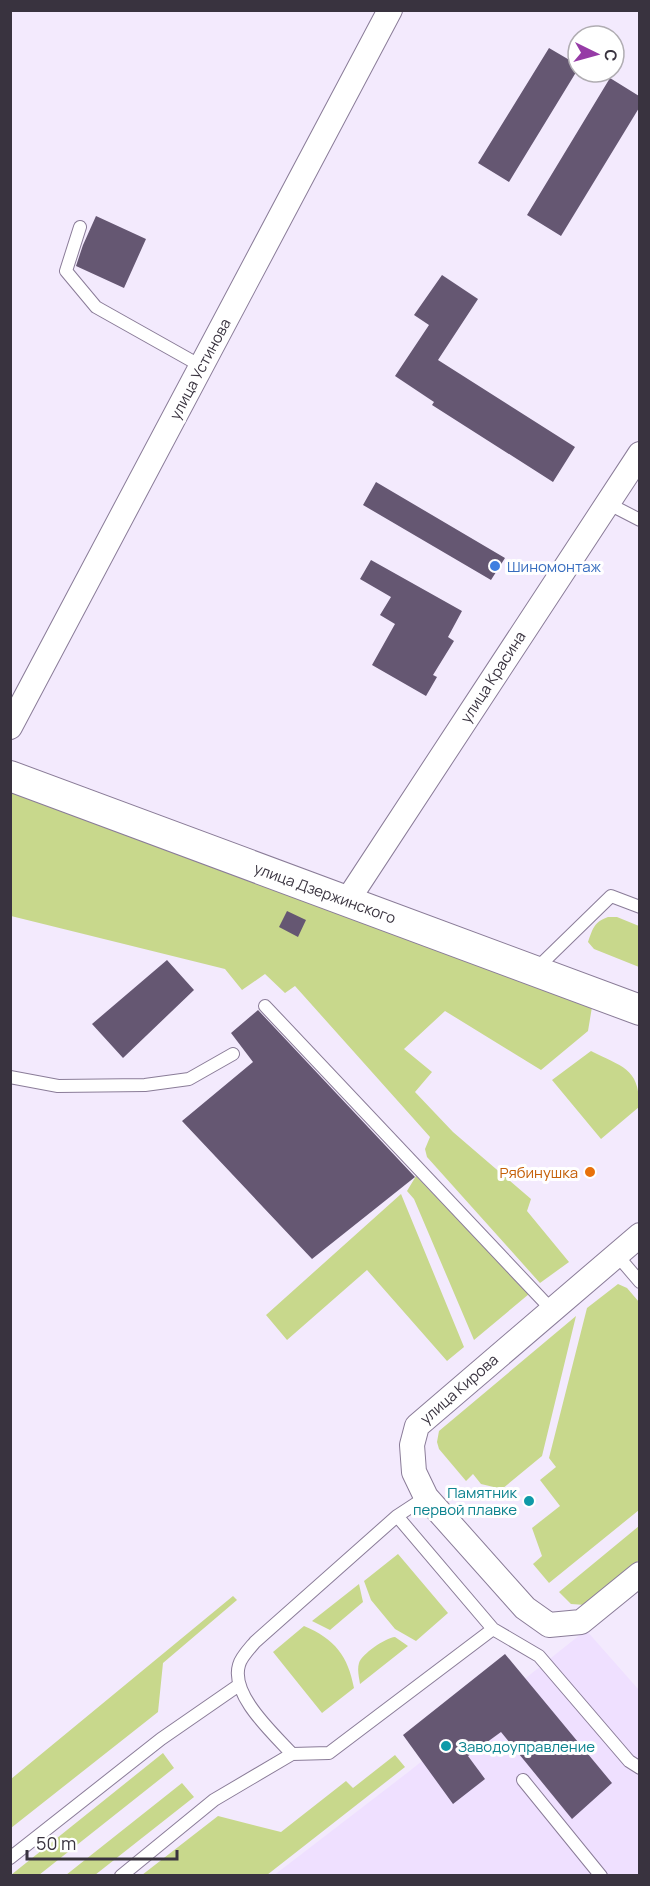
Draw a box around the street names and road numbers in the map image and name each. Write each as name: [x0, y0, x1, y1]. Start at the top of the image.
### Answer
street label: улица Устинова: [164, 315, 236, 423]
street label: улица Красина: [455, 627, 531, 727]
street label: улица Дзержинского: [251, 858, 399, 928]
street label: улица Кирова: [416, 1349, 502, 1429]

